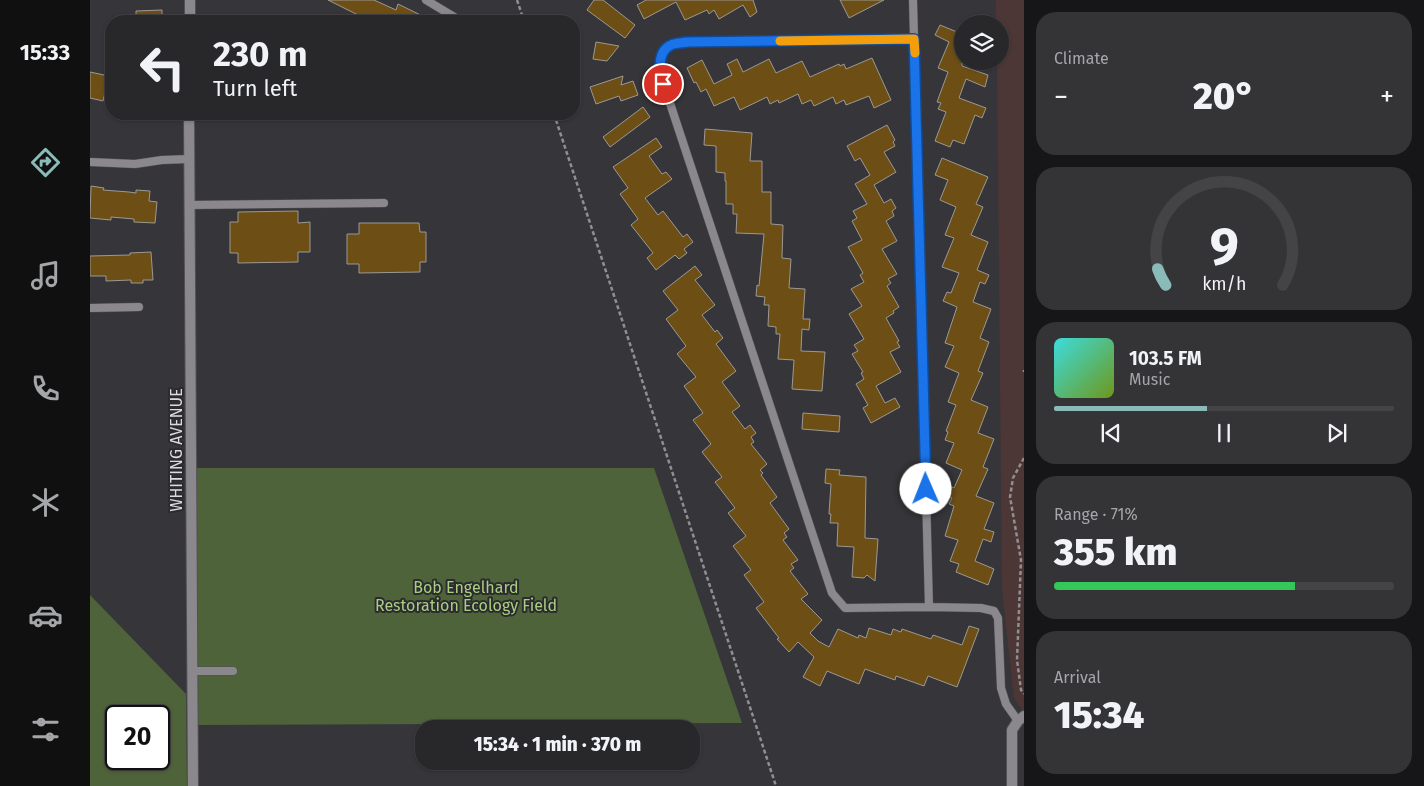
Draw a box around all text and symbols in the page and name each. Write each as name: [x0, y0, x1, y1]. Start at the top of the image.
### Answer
map controls: [954, 15, 1009, 70]
button: layers: [954, 15, 1009, 70]
text: 230 m: [213, 33, 307, 75]
icon: left: [130, 35, 195, 100]
text: 15:33: [20, 39, 70, 66]
text: Climate: [1054, 49, 1109, 68]
pin: [642, 63, 684, 105]
icon: arrive: [649, 70, 677, 98]
text: 20°: [1193, 73, 1255, 119]
text: Turn left: [213, 75, 297, 102]
text: −: [1054, 80, 1068, 113]
text: +: [1380, 80, 1394, 113]
icon: directions: [28, 145, 63, 180]
text: 9: [1209, 215, 1239, 278]
icon: music: [28, 258, 63, 293]
text: km/h: [1202, 273, 1246, 295]
text: 103.5 FM: [1129, 347, 1202, 370]
text: Music: [1129, 370, 1170, 389]
icon: phone: [28, 371, 63, 406]
street label: WHITING AVENUE: [167, 388, 186, 512]
icon: previous: [1097, 419, 1125, 447]
icon: pause: [1210, 419, 1238, 447]
icon: next: [1323, 419, 1351, 447]
position arrow: [899, 462, 951, 514]
icon: climate: [28, 485, 63, 520]
text: Range · 71%: [1054, 505, 1138, 524]
text: 355 km: [1054, 529, 1177, 575]
park label: Bob Engelhard Restoration Ecology Field: [375, 578, 557, 615]
icon: car: [28, 598, 63, 633]
text: Arrival: [1054, 668, 1101, 687]
text: 15:34: [1054, 692, 1144, 738]
speed limit sign: 20: [105, 705, 170, 770]
icon: filters: [28, 712, 63, 747]
text: 15:34 · 1 min · 370 m: [474, 733, 641, 756]

